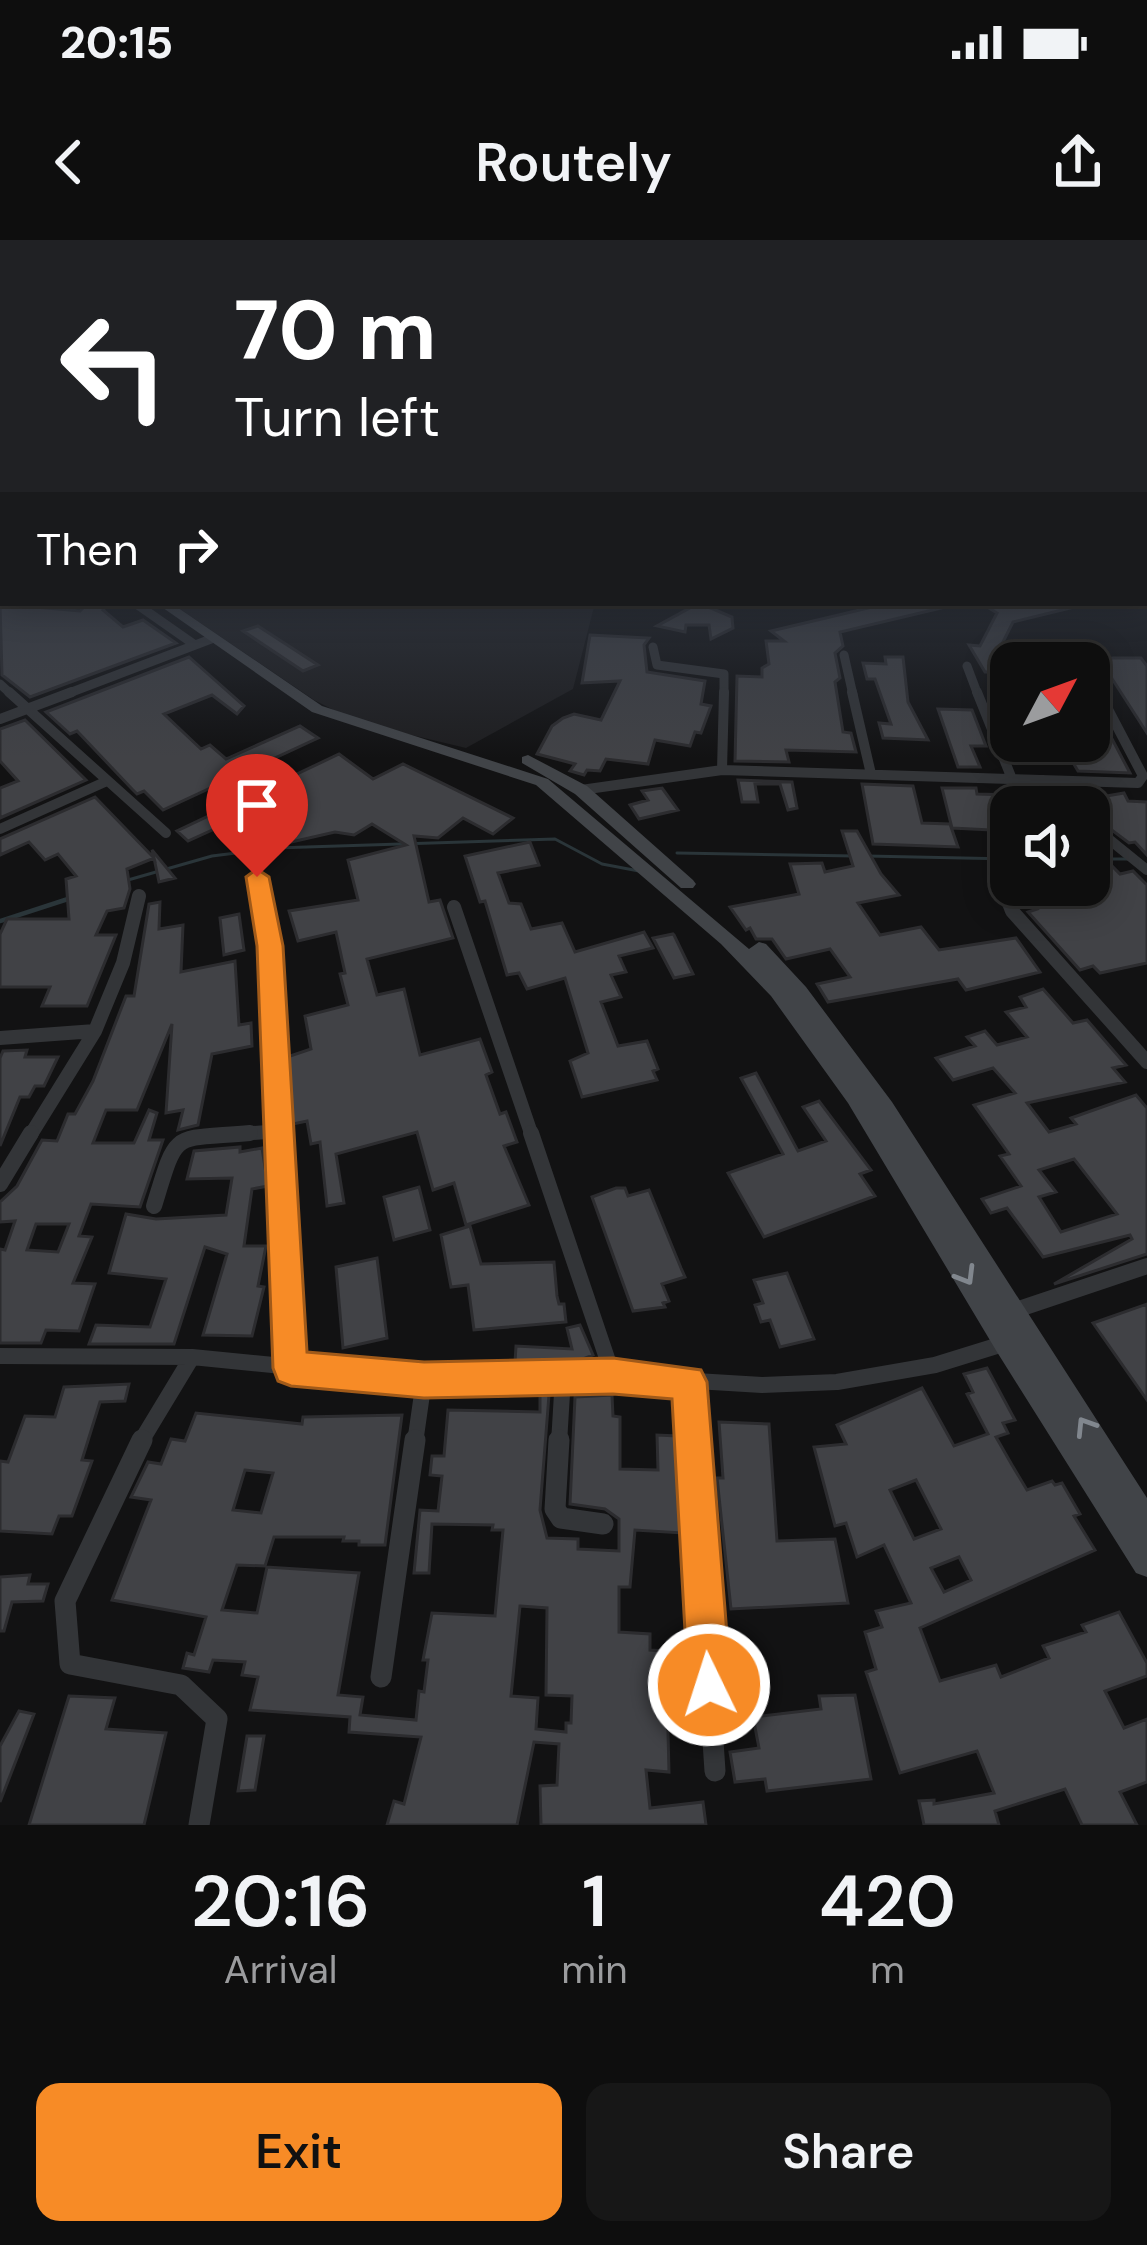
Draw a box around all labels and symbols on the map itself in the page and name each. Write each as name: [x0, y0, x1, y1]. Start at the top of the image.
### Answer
north arrow: [990, 642, 1110, 762]
pin: [206, 754, 308, 877]
one-way arrow: [952, 1263, 974, 1285]
one-way arrow: [1077, 1417, 1099, 1439]
position arrow: [646, 1622, 772, 1748]

